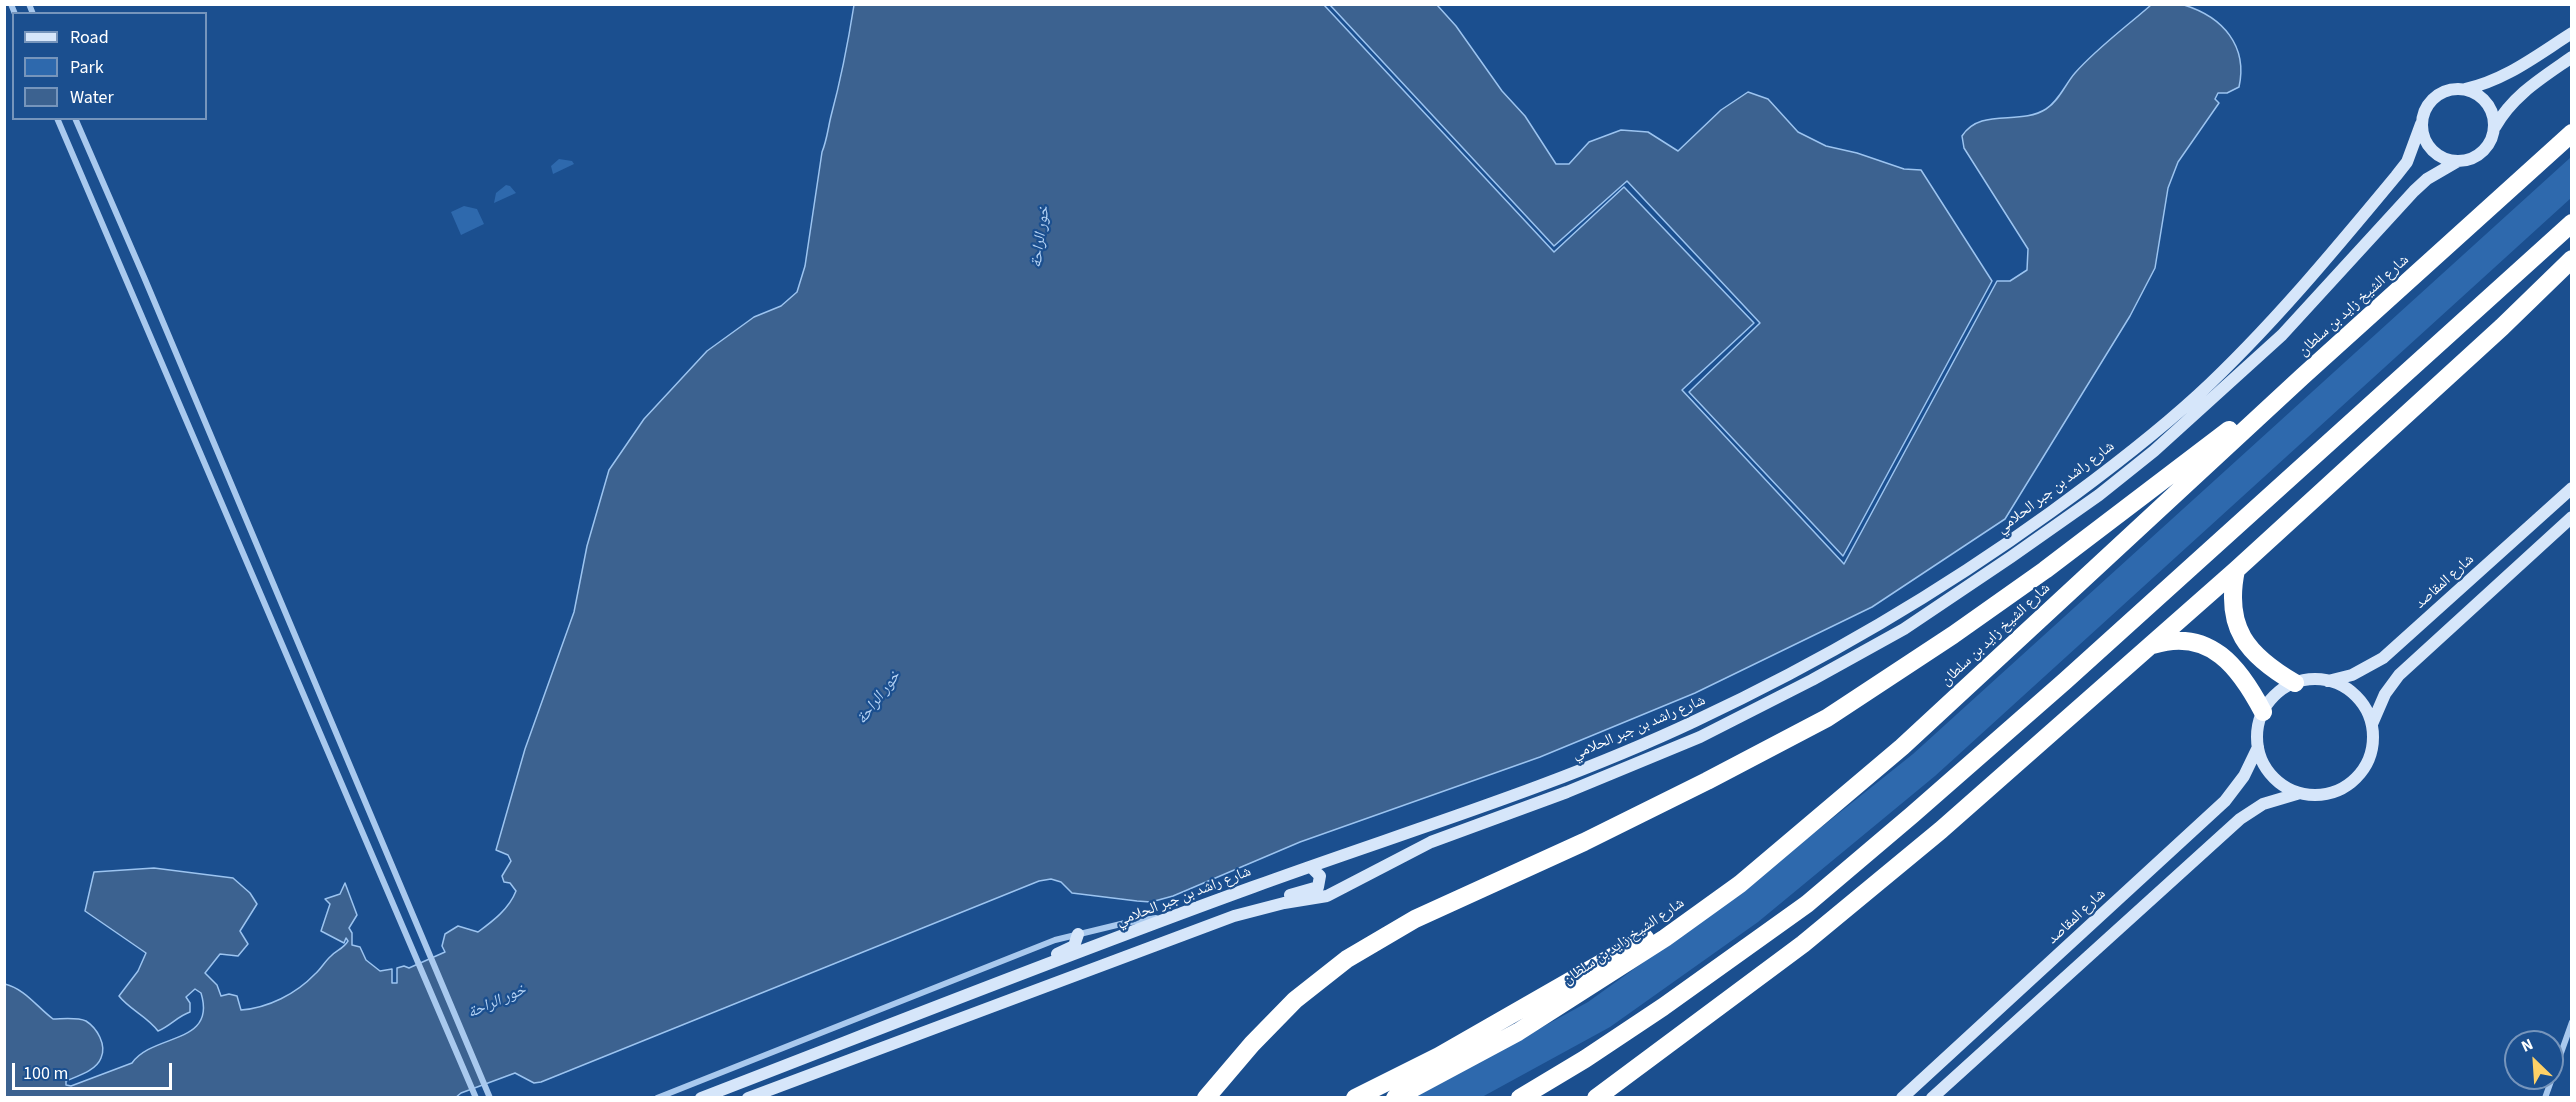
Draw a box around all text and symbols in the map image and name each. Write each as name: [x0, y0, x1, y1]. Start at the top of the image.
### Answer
legend: [12, 12, 207, 120]
text: Road: [70, 25, 109, 50]
text: Park: [70, 55, 104, 80]
text: Water: [70, 85, 114, 110]
water label: خور الراحة: [1027, 205, 1055, 269]
street label: شارع الشيخ زايد بن سلطان: [2295, 252, 2413, 360]
street label: شارع راشد بن جبر الحلامي: [1994, 438, 2118, 538]
street label: شارع المقاصد: [2412, 551, 2478, 613]
street label: شارع الشيخ زايد بن سلطان: [1938, 580, 2054, 690]
water label: خور الراحة: [853, 667, 905, 729]
street label: شارع راشد بن جبر الحلامي: [1570, 692, 1708, 764]
street label: شارع راشد بن جبر الحلامي: [1114, 863, 1254, 931]
street label: شارع المقاصد: [2044, 886, 2110, 948]
street label: شارع الشيخ زايد بن سلطان: [1560, 895, 1688, 989]
water label: خور الراحة: [465, 981, 529, 1023]
north arrow: [2504, 1030, 2564, 1090]
text: N: [2518, 1033, 2537, 1058]
scale bar: [15, 1051, 176, 1089]
text: 100 m: [23, 1061, 68, 1086]

